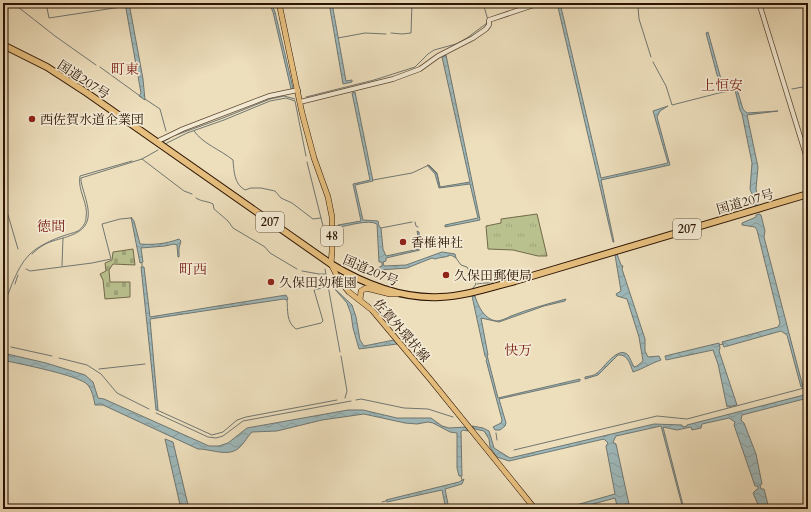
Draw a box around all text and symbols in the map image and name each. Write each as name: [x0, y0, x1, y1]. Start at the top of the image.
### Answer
street label: 国道207号: [54, 56, 113, 103]
district label: 町東: [111, 60, 139, 79]
district label: 上恒安: [701, 76, 743, 95]
place label: 西佐賀水道企業団: [40, 111, 144, 129]
marker: 西佐賀水道企業団: [27, 114, 37, 124]
street label: 国道207号: [714, 185, 776, 219]
road number: 207: [256, 212, 284, 232]
district label: 徳間: [37, 217, 65, 236]
road number: 207: [673, 219, 701, 239]
road number: 48: [321, 226, 343, 246]
place label: 香椎神社: [411, 234, 463, 252]
marker: 香椎神社: [398, 237, 408, 247]
street label: 国道207号: [340, 251, 401, 291]
district label: 町西: [179, 260, 207, 279]
place label: 久保田郵便局: [454, 267, 532, 285]
marker: 久保田郵便局: [441, 270, 451, 280]
place label: 久保田幼稚園: [279, 274, 357, 292]
marker: 久保田幼稚園: [266, 277, 276, 287]
street label: 佐賀外環状線: [369, 295, 434, 366]
district label: 快万: [504, 341, 532, 360]

